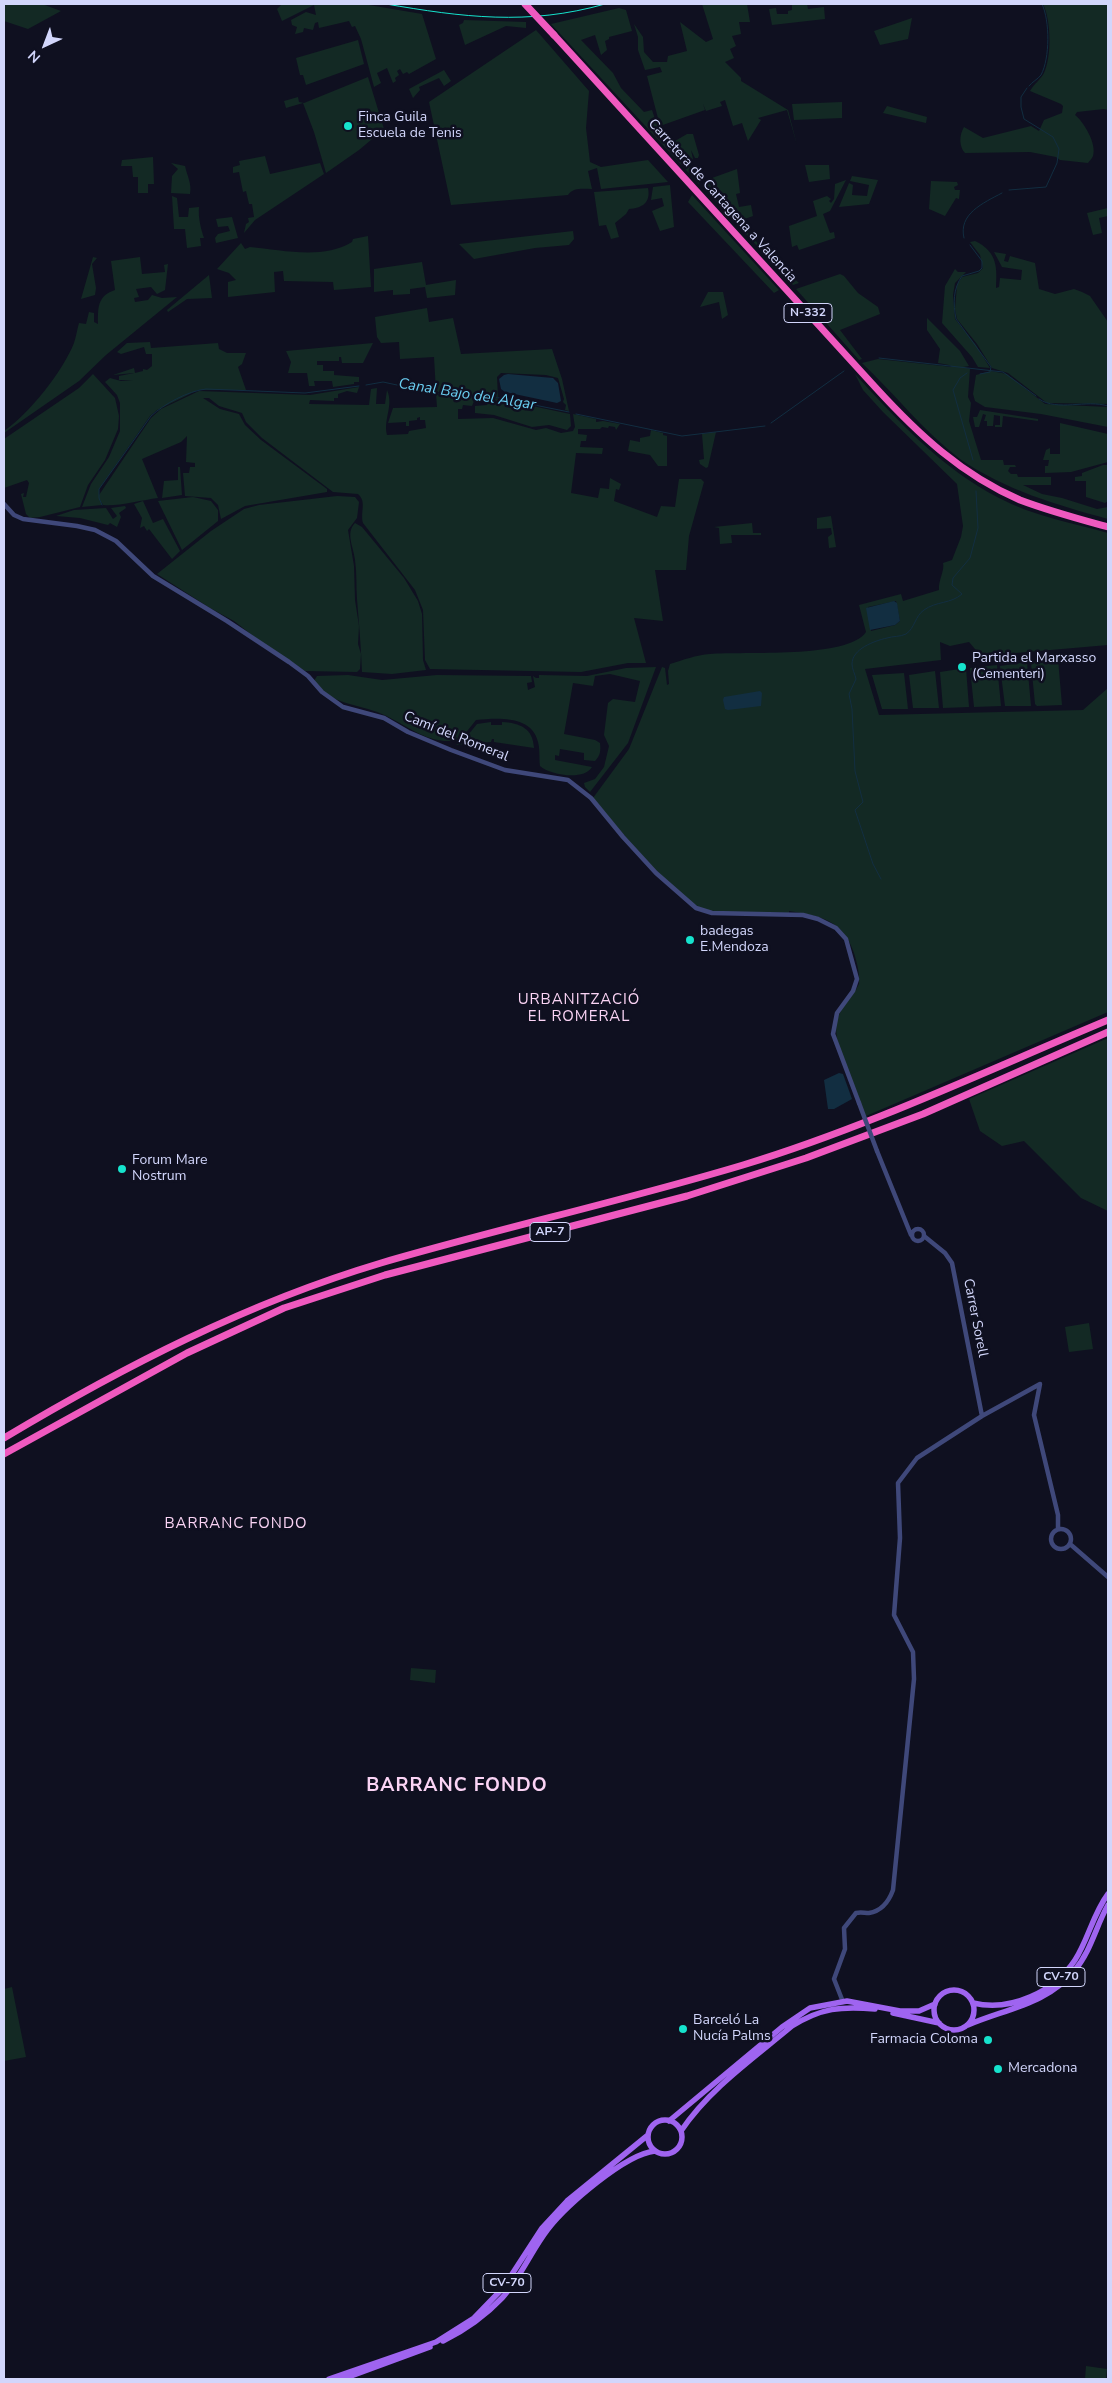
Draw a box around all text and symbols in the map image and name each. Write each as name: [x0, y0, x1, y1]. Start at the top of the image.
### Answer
north arrow: [20, 20, 70, 70]
text: N: [24, 46, 45, 67]
place label: Finca Guila Escuela de Tenis: [358, 110, 462, 142]
street label: Carretera de Cartagena a Valencia: [644, 116, 800, 286]
marker: Finca Guila Escuela de Tenis: [342, 120, 354, 132]
road number: N-332: [784, 304, 832, 322]
water label: Canal Bajo del Algar: [397, 375, 537, 415]
place label: Partida el Marxasso (Cementeri): [972, 651, 1096, 684]
marker: Partida el Marxasso (Cementeri): [956, 661, 968, 673]
street label: Camí del Romeral: [401, 708, 511, 766]
place label: badegas E.Mendoza: [700, 924, 769, 956]
marker: badegas E.Mendoza: [684, 934, 696, 946]
district label: URBANITZACIÓ EL ROMERAL: [516, 991, 642, 1026]
place label: Forum Mare Nostrum: [132, 1153, 207, 1186]
marker: Forum Mare Nostrum: [116, 1163, 128, 1175]
road number: AP-7: [530, 1222, 570, 1242]
street label: Carrer Sorell: [959, 1277, 991, 1359]
district label: BARRANC FONDO: [163, 1515, 309, 1533]
district label: BARRANC FONDO: [365, 1775, 549, 1797]
road number: CV-70: [1037, 1968, 1085, 1986]
place label: Barceló La Nucía Palms: [693, 2013, 771, 2045]
marker: Barceló La Nucía Palms: [677, 2023, 689, 2035]
place label: Farmacia Coloma: [870, 2032, 978, 2048]
marker: Farmacia Coloma: [982, 2034, 994, 2046]
place label: Mercadona: [1008, 2061, 1078, 2077]
marker: Mercadona: [992, 2063, 1004, 2075]
road number: CV-70: [483, 2274, 531, 2292]

